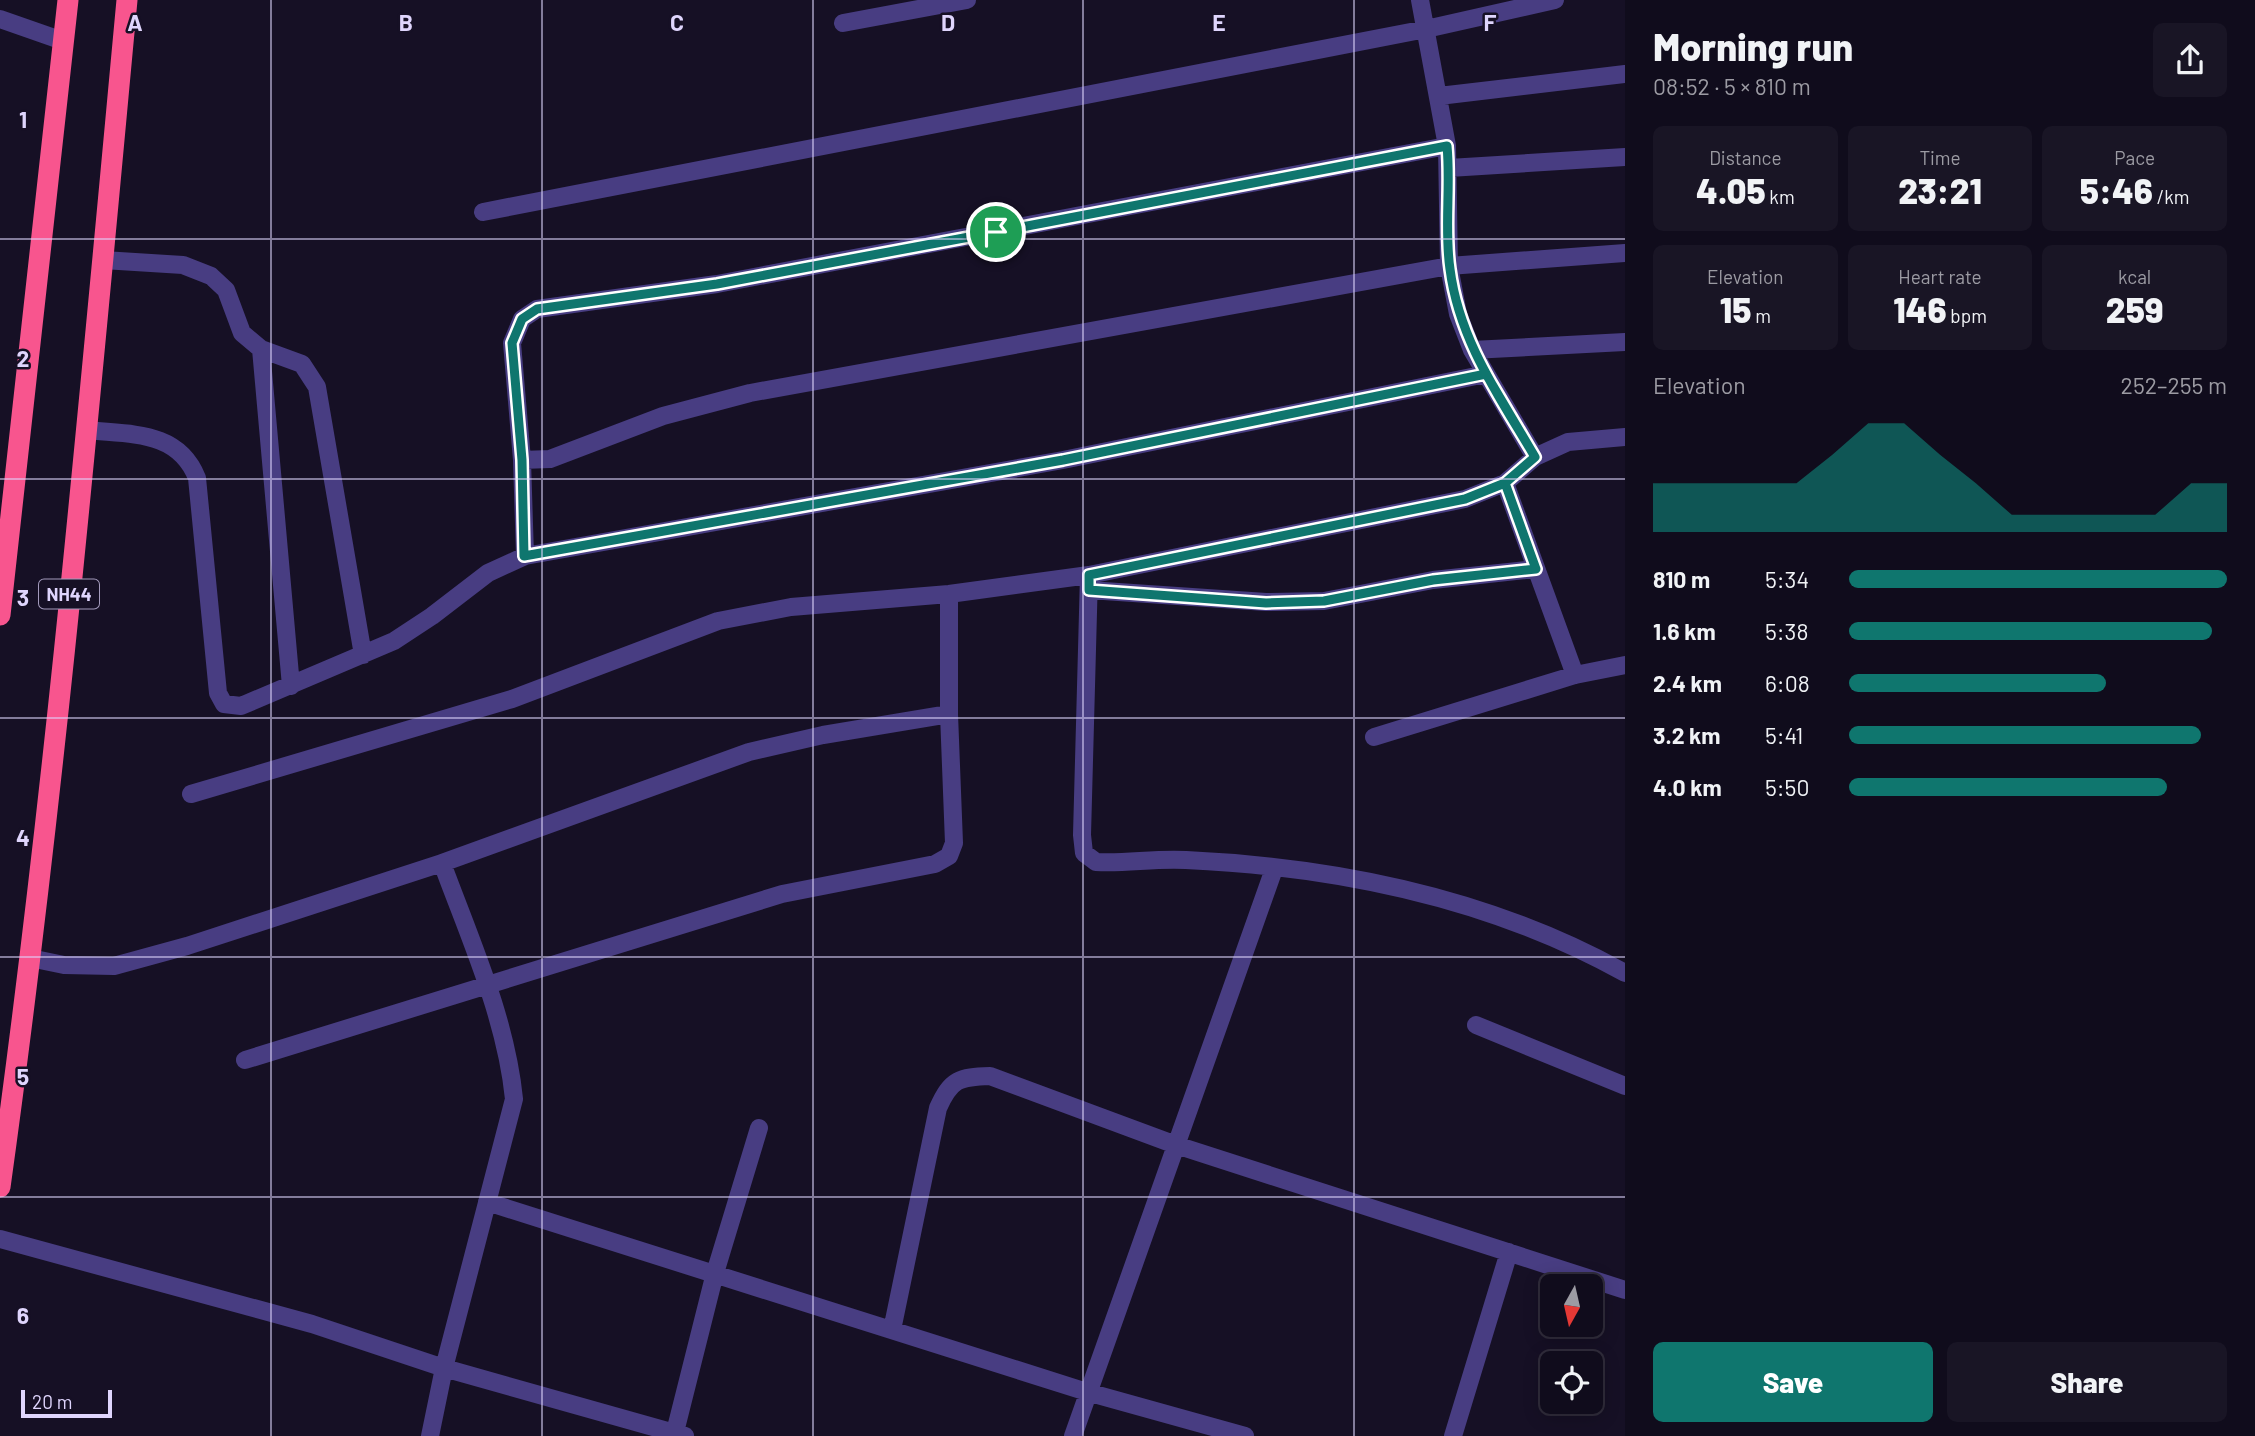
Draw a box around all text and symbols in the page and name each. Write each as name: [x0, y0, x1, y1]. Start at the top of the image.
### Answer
text: A: [127, 8, 143, 36]
text: B: [399, 8, 413, 36]
text: C: [670, 8, 684, 36]
text: D: [941, 8, 955, 36]
text: E: [1212, 8, 1226, 36]
text: F: [1484, 8, 1497, 36]
text: Morning run: [1653, 23, 1853, 69]
button: share: [2153, 23, 2227, 97]
text: 08:52 · 5 × 810 m: [1653, 72, 1811, 100]
text: 1: [19, 105, 27, 133]
text: Distance: [1709, 146, 1782, 169]
text: Time: [1919, 146, 1961, 169]
text: Pace: [2114, 146, 2155, 169]
text: 4.05: [1696, 169, 1766, 211]
text: 23:21: [1898, 169, 1982, 211]
text: 5:46: [2080, 169, 2153, 211]
text: km: [1766, 185, 1795, 208]
text: /km: [2153, 185, 2190, 208]
pin: [966, 202, 1026, 262]
icon: arrive: [977, 213, 1015, 251]
text: Elevation: [1707, 265, 1784, 288]
text: Heart rate: [1898, 265, 1982, 288]
text: kcal: [2118, 265, 2151, 288]
text: 15: [1720, 288, 1751, 330]
text: 146: [1893, 288, 1946, 330]
text: 259: [2106, 288, 2164, 330]
text: m: [1751, 304, 1771, 327]
text: bpm: [1946, 304, 1987, 327]
text: 2: [17, 344, 29, 372]
text: Elevation: [1653, 371, 1746, 399]
text: 252–255 m: [2121, 371, 2227, 399]
text: 810 m: [1653, 565, 1710, 593]
text: 5:34: [1765, 565, 1809, 593]
road number: NH44: [39, 580, 99, 608]
text: 3: [17, 583, 29, 611]
text: 1.6 km: [1653, 617, 1716, 645]
text: 5:38: [1765, 617, 1808, 645]
text: 2.4 km: [1653, 669, 1722, 697]
text: 6:08: [1765, 669, 1810, 697]
text: 3.2 km: [1653, 721, 1721, 749]
text: 5:41: [1765, 721, 1803, 749]
text: 4.0 km: [1653, 773, 1722, 801]
text: 5:50: [1765, 773, 1809, 801]
text: 4: [16, 823, 30, 851]
text: 5: [17, 1062, 29, 1090]
north arrow: [1540, 1274, 1603, 1337]
map controls: [1540, 1274, 1603, 1414]
text: 6: [17, 1301, 29, 1329]
button: Save: [1653, 1342, 1933, 1422]
button: Share: [1947, 1342, 2227, 1422]
button: locate: [1540, 1351, 1603, 1414]
scale bar: [21, 1387, 112, 1419]
text: 20 m: [32, 1390, 72, 1413]

